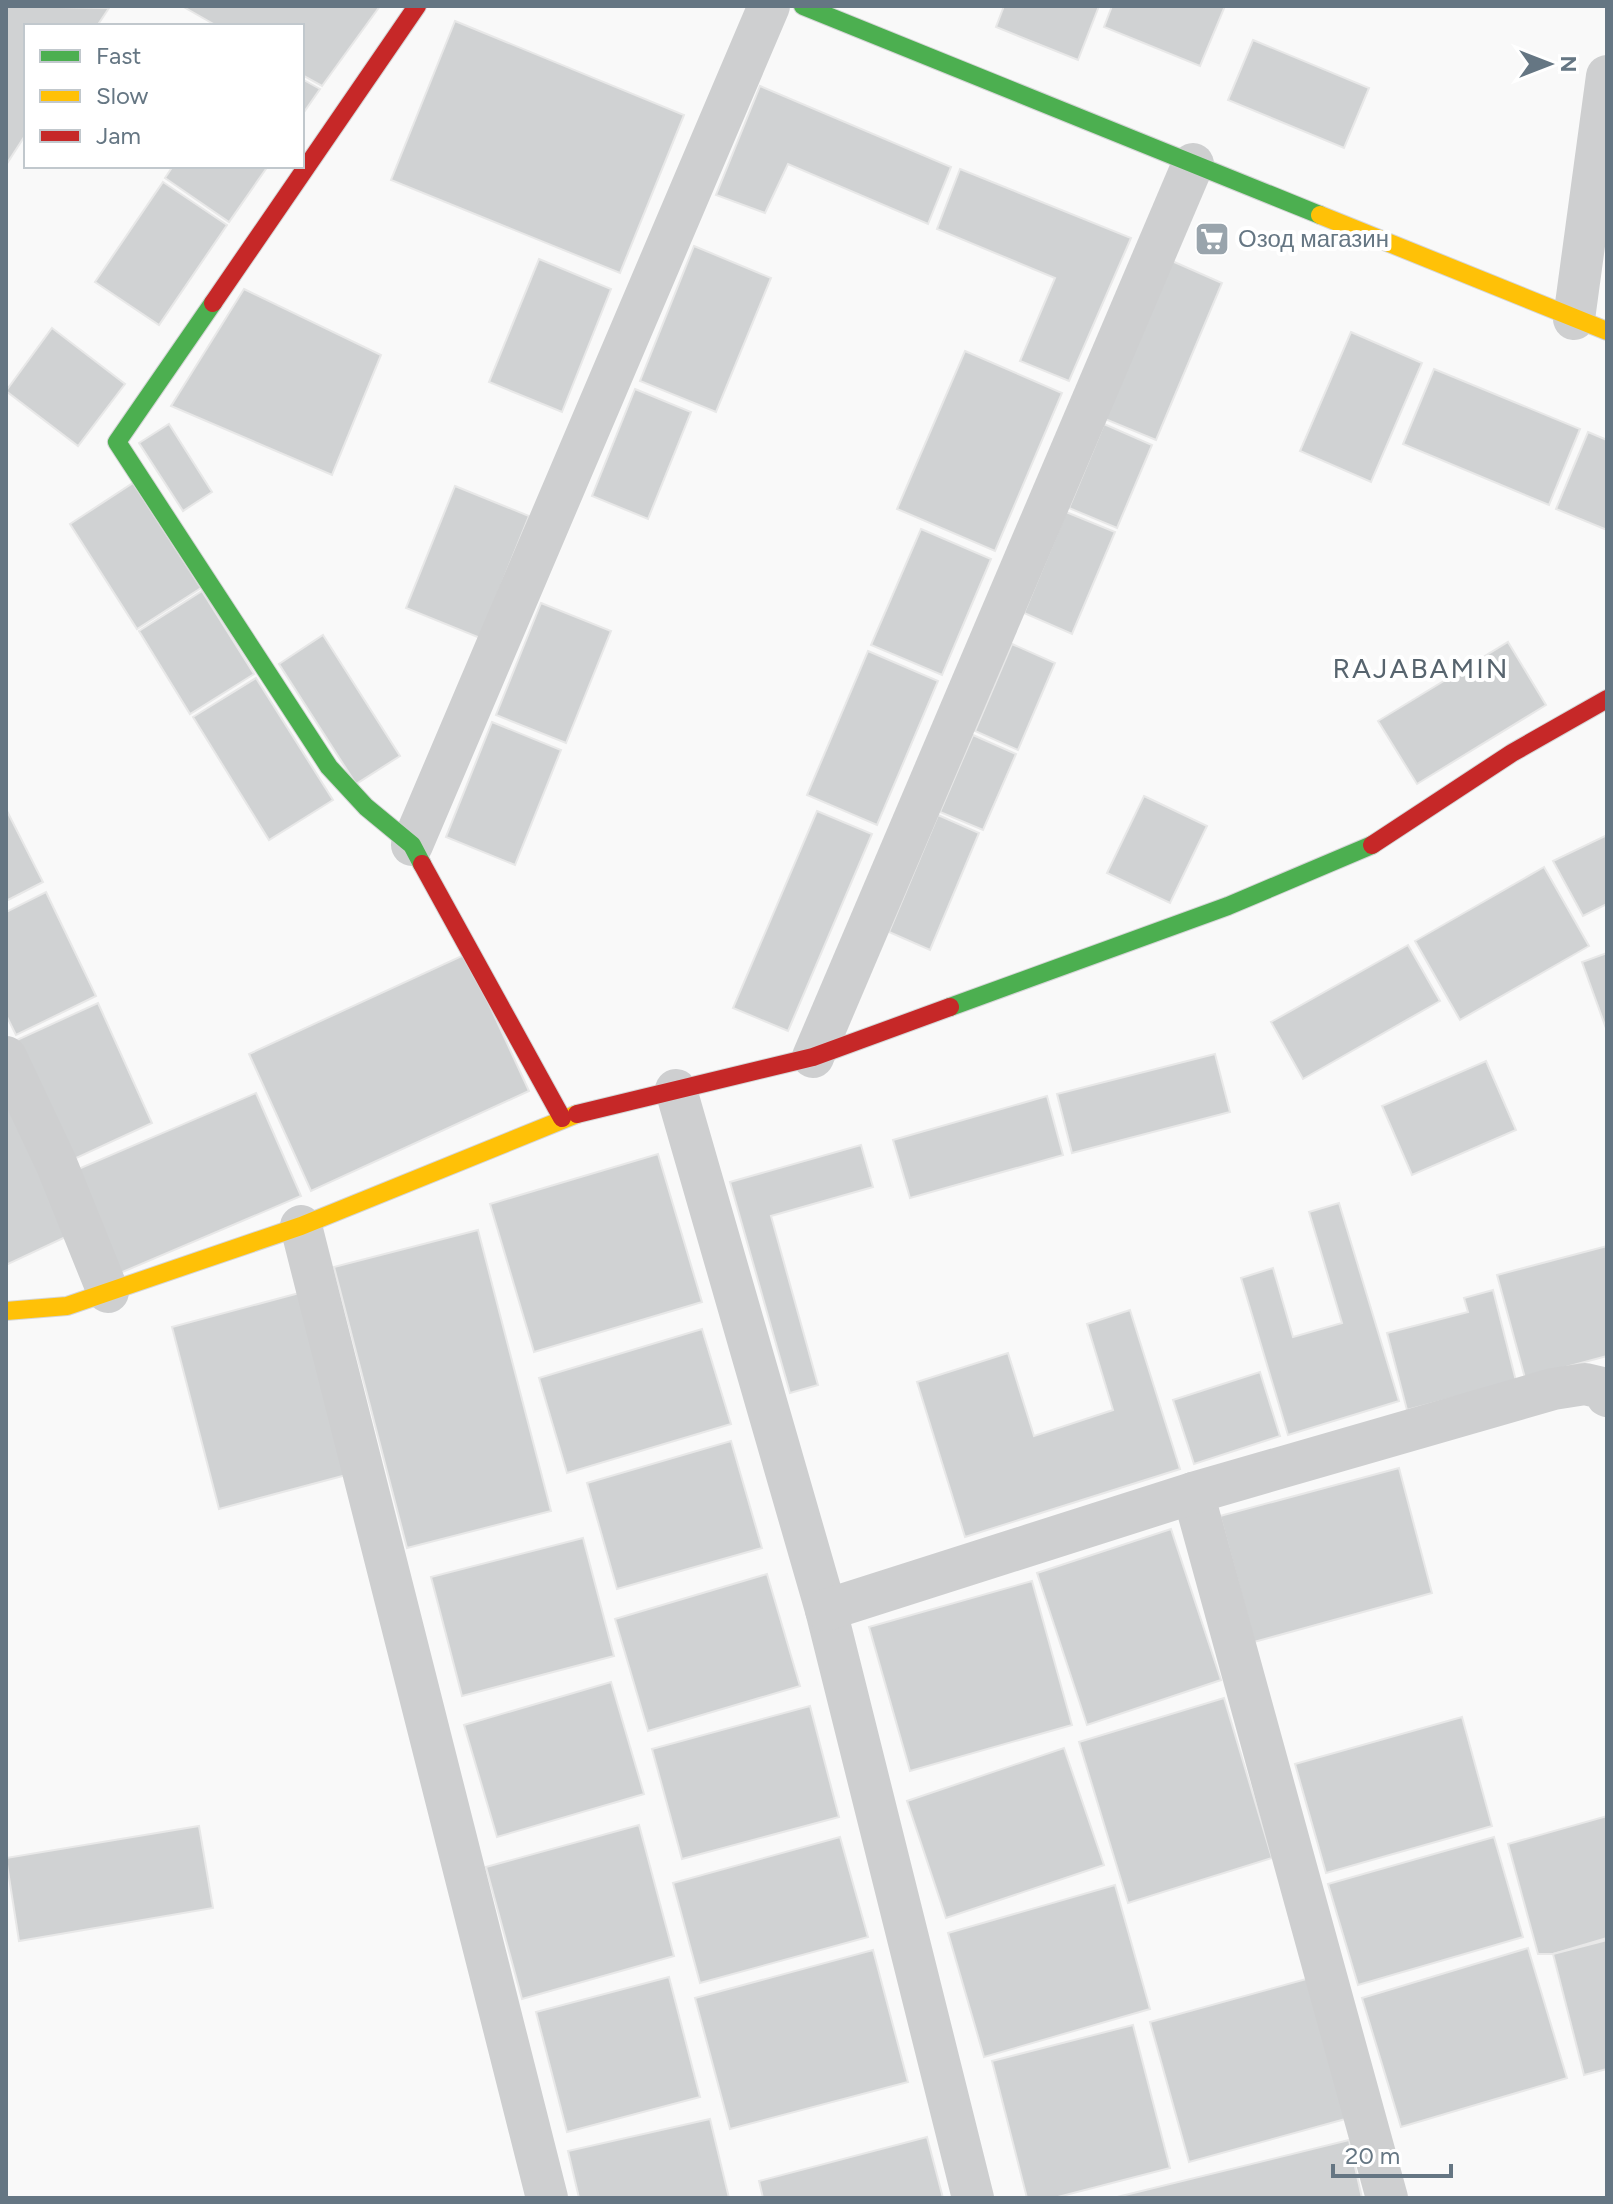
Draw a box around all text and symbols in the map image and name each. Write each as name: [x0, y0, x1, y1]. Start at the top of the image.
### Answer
legend: [24, 24, 304, 168]
north arrow: [1509, 24, 1589, 104]
text: Fast: [96, 41, 141, 70]
text: N: [1555, 55, 1582, 73]
text: Slow: [96, 81, 149, 110]
text: Jam: [96, 121, 141, 150]
supermarket icon: Озод магазин: [1193, 220, 1231, 258]
place label: Озод магазин: [1238, 224, 1389, 253]
district label: RAJABAMIN: [1333, 651, 1509, 685]
scale bar: [1333, 2128, 1451, 2178]
text: 20 m: [1345, 2141, 1400, 2170]

